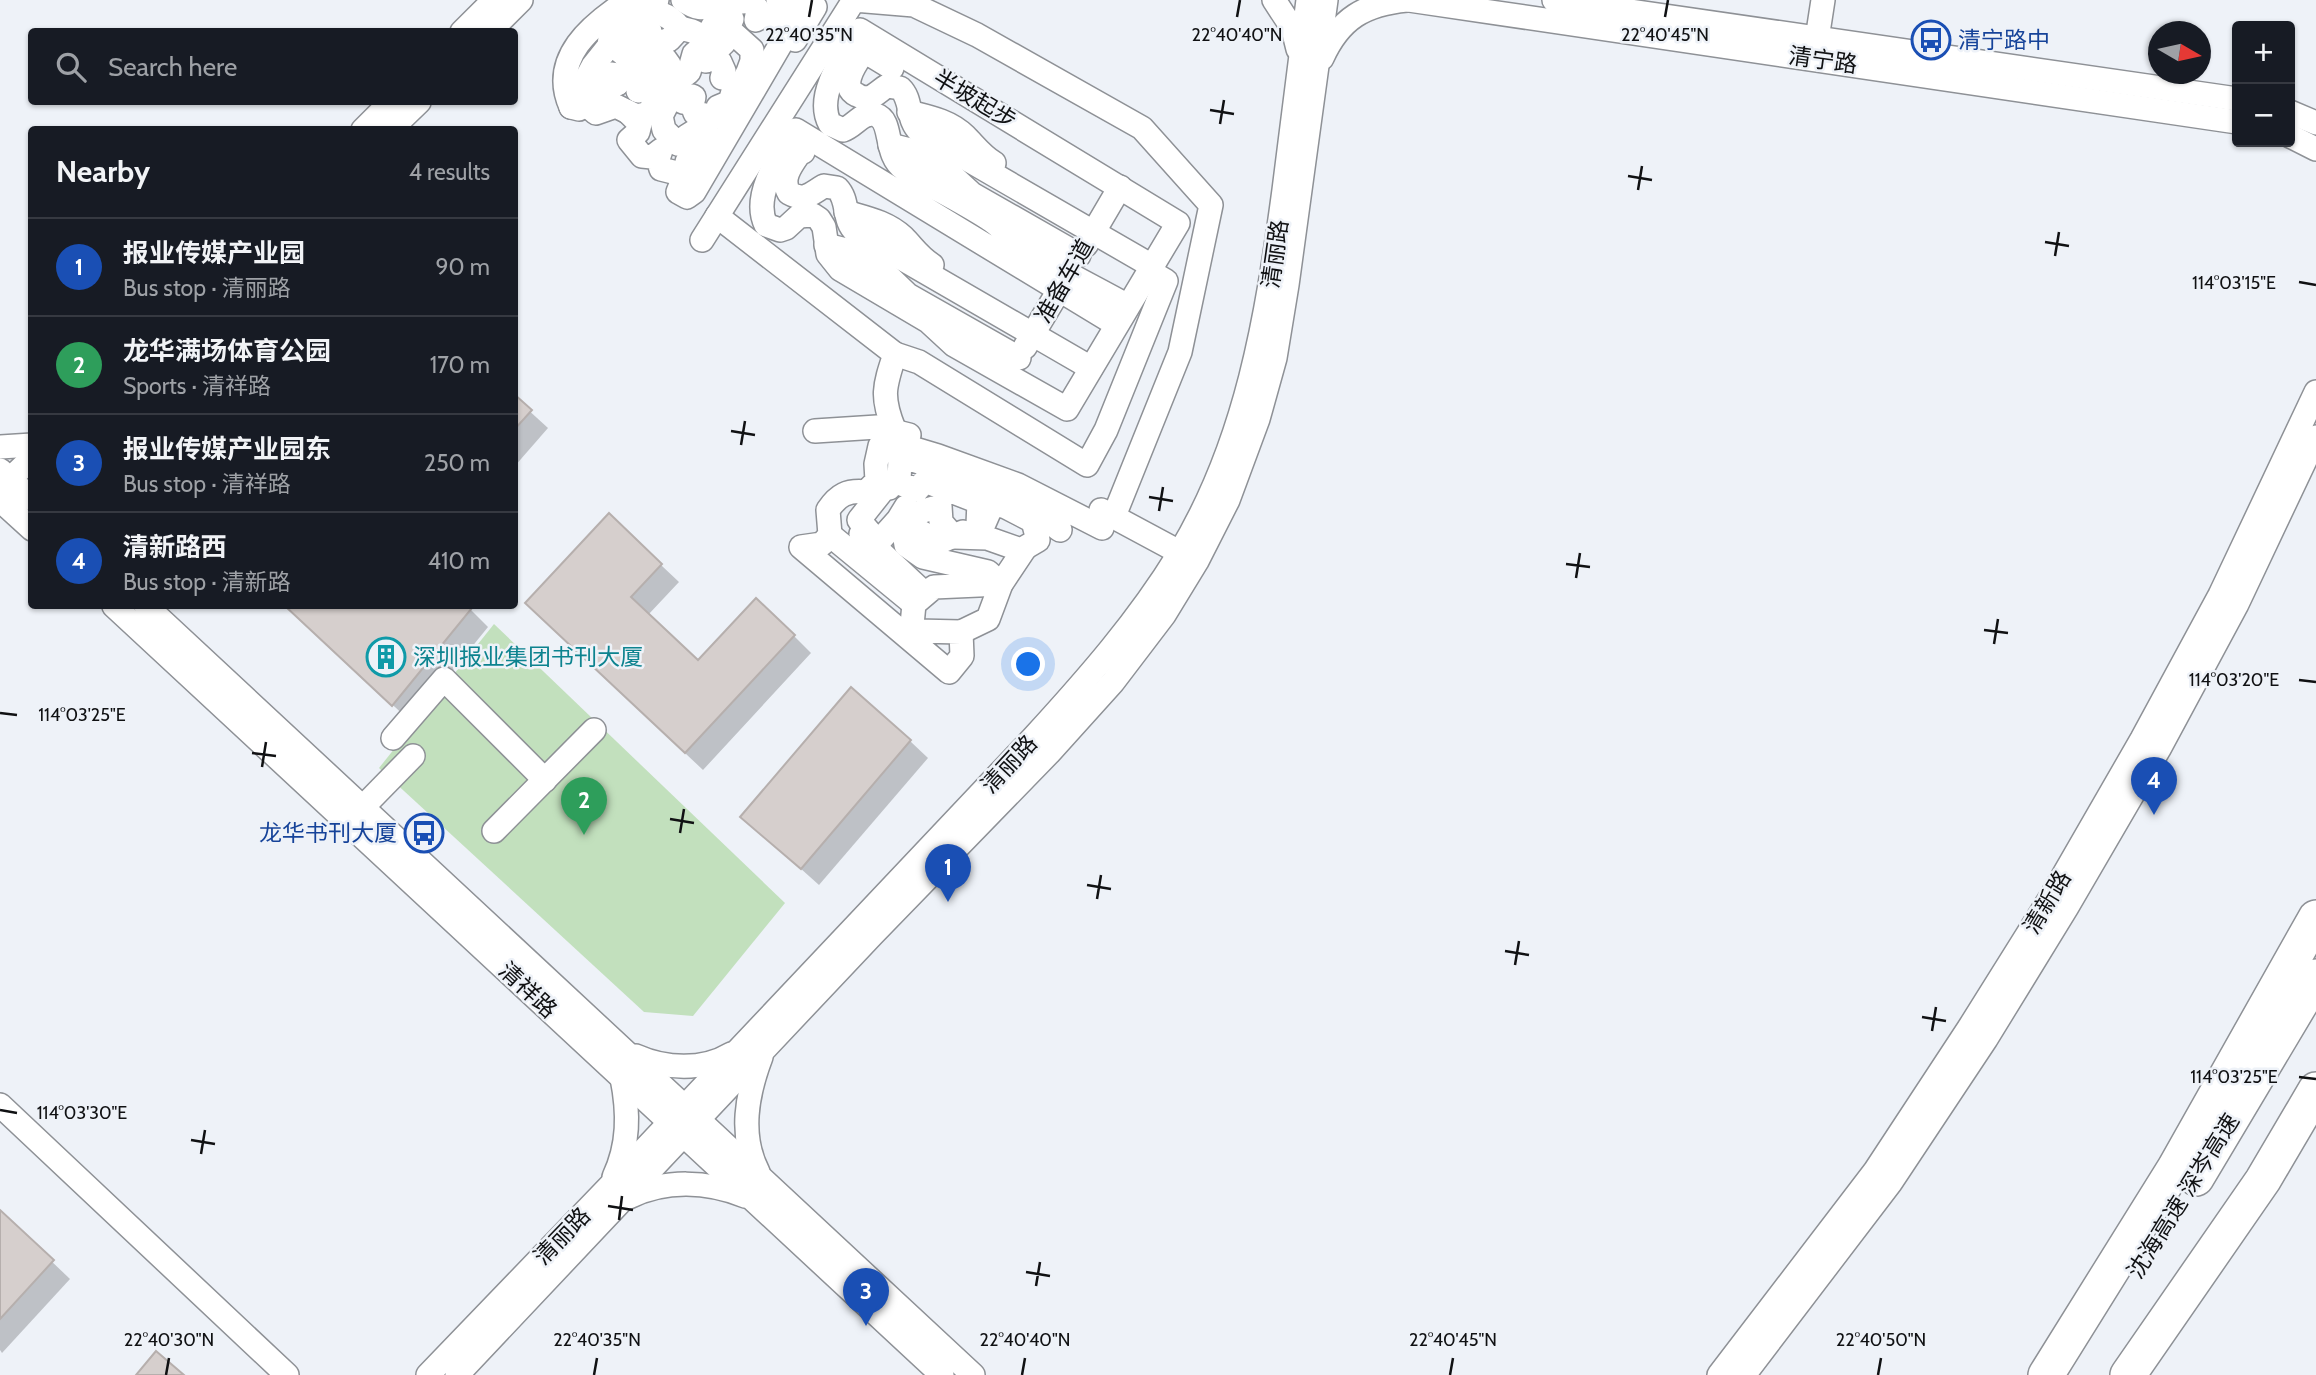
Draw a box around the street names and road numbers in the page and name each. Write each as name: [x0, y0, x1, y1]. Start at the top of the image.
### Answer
street label: 清宁路: [1787, 41, 1859, 79]
street label: 半坡起步: [928, 63, 1022, 135]
street label: 清丽路: [1256, 218, 1294, 290]
street label: 准备车道: [1029, 234, 1099, 328]
street label: 清丽路: [975, 729, 1043, 799]
street label: 清新路: [2017, 865, 2077, 939]
street label: 清祥路: [493, 956, 563, 1024]
street label: 沈海高速 深岑高速: [2121, 1108, 2245, 1284]
street label: 清丽路: [528, 1201, 596, 1271]

